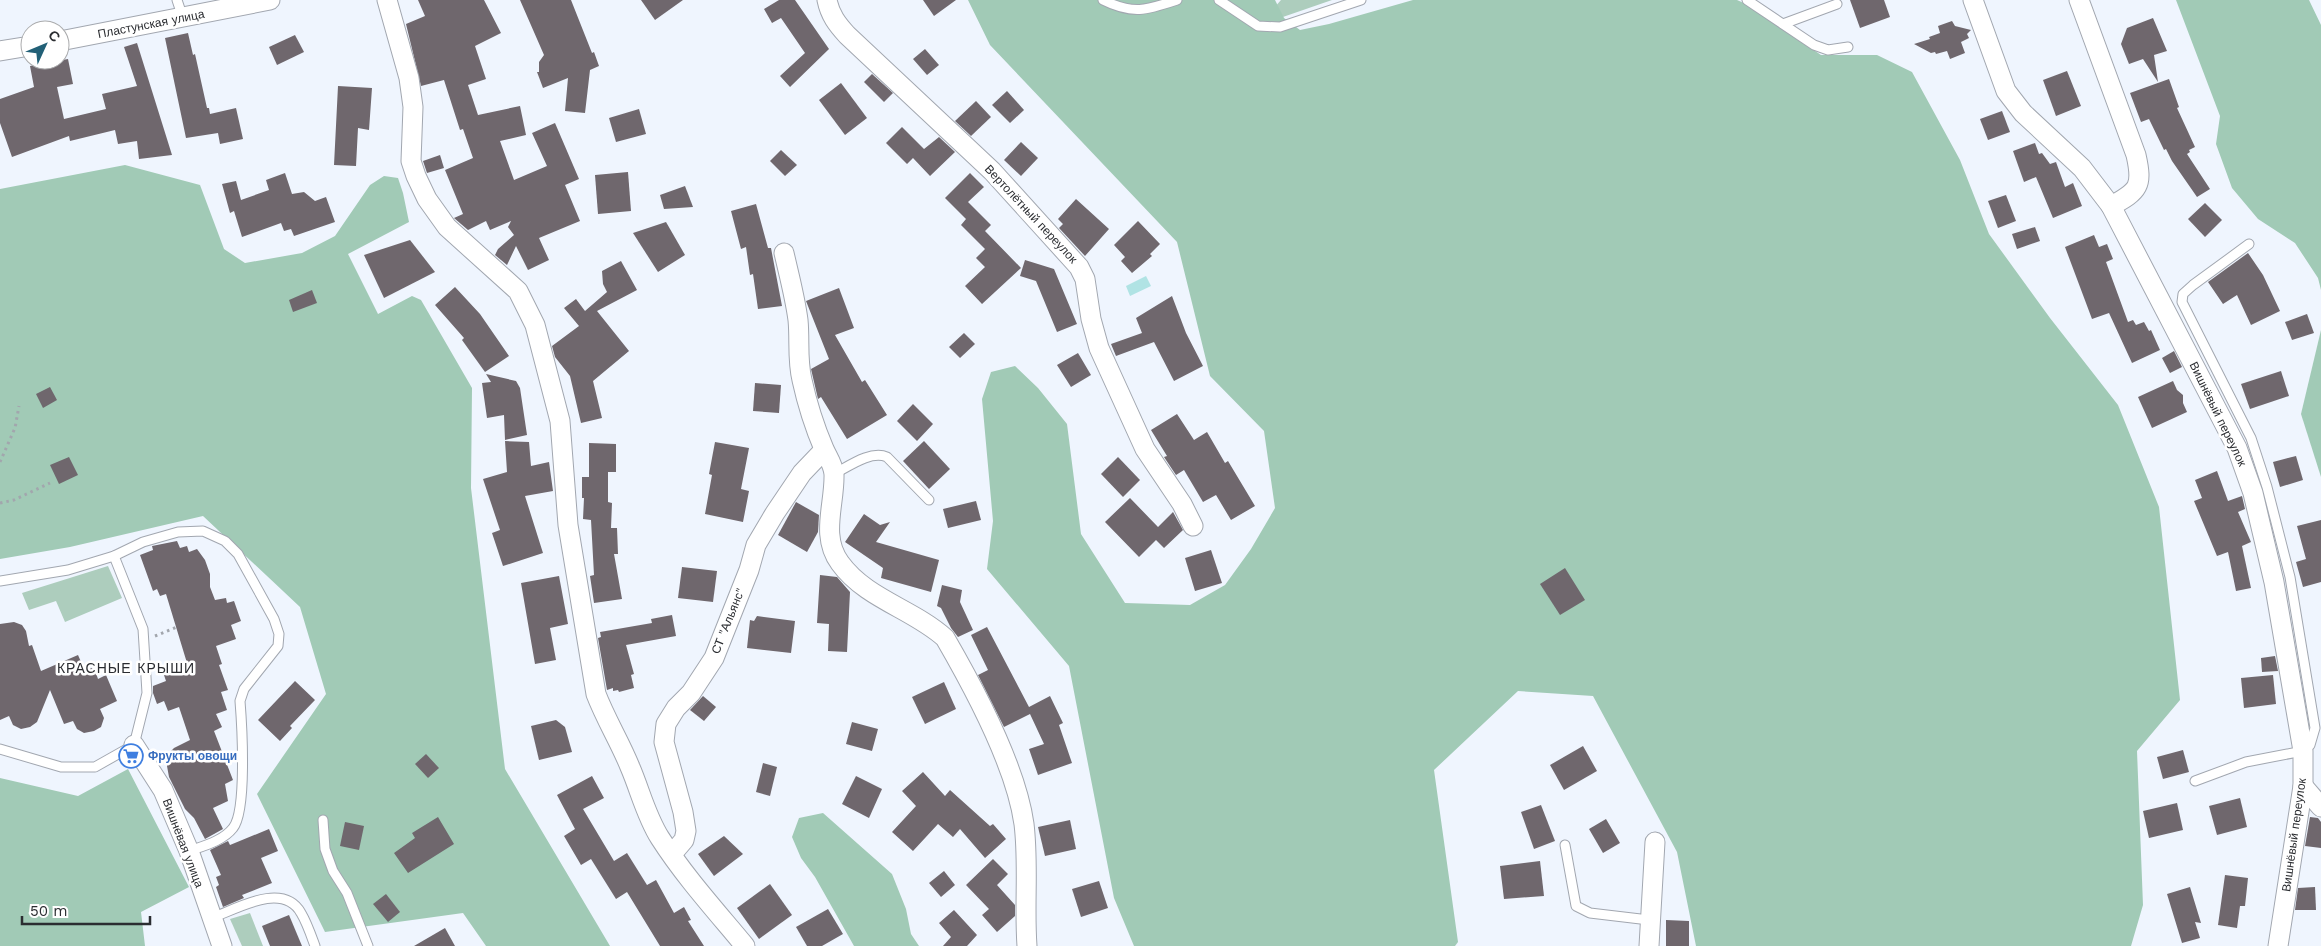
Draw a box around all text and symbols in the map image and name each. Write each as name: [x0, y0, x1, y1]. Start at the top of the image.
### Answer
street label: Пластунская улица: [96, 7, 206, 41]
north arrow: [20, 20, 70, 70]
text: С: [45, 27, 64, 45]
street label: Вертолётный переулок: [982, 162, 1081, 267]
street label: Вишнёвый переулок: [2187, 359, 2250, 469]
street label: СТ "Альянс": [708, 586, 748, 656]
district label: КРАСНЫЕ КРЫШИ: [57, 660, 195, 676]
supermarket icon: Фрукты овощи: [118, 743, 144, 769]
place label: Фрукты овощи: [148, 749, 237, 763]
street label: Вишнёвый переулок: [2279, 777, 2309, 893]
street label: Вишнёвая улица: [160, 797, 207, 890]
scale bar: [22, 894, 150, 926]
text: 50 m: [30, 902, 67, 920]

